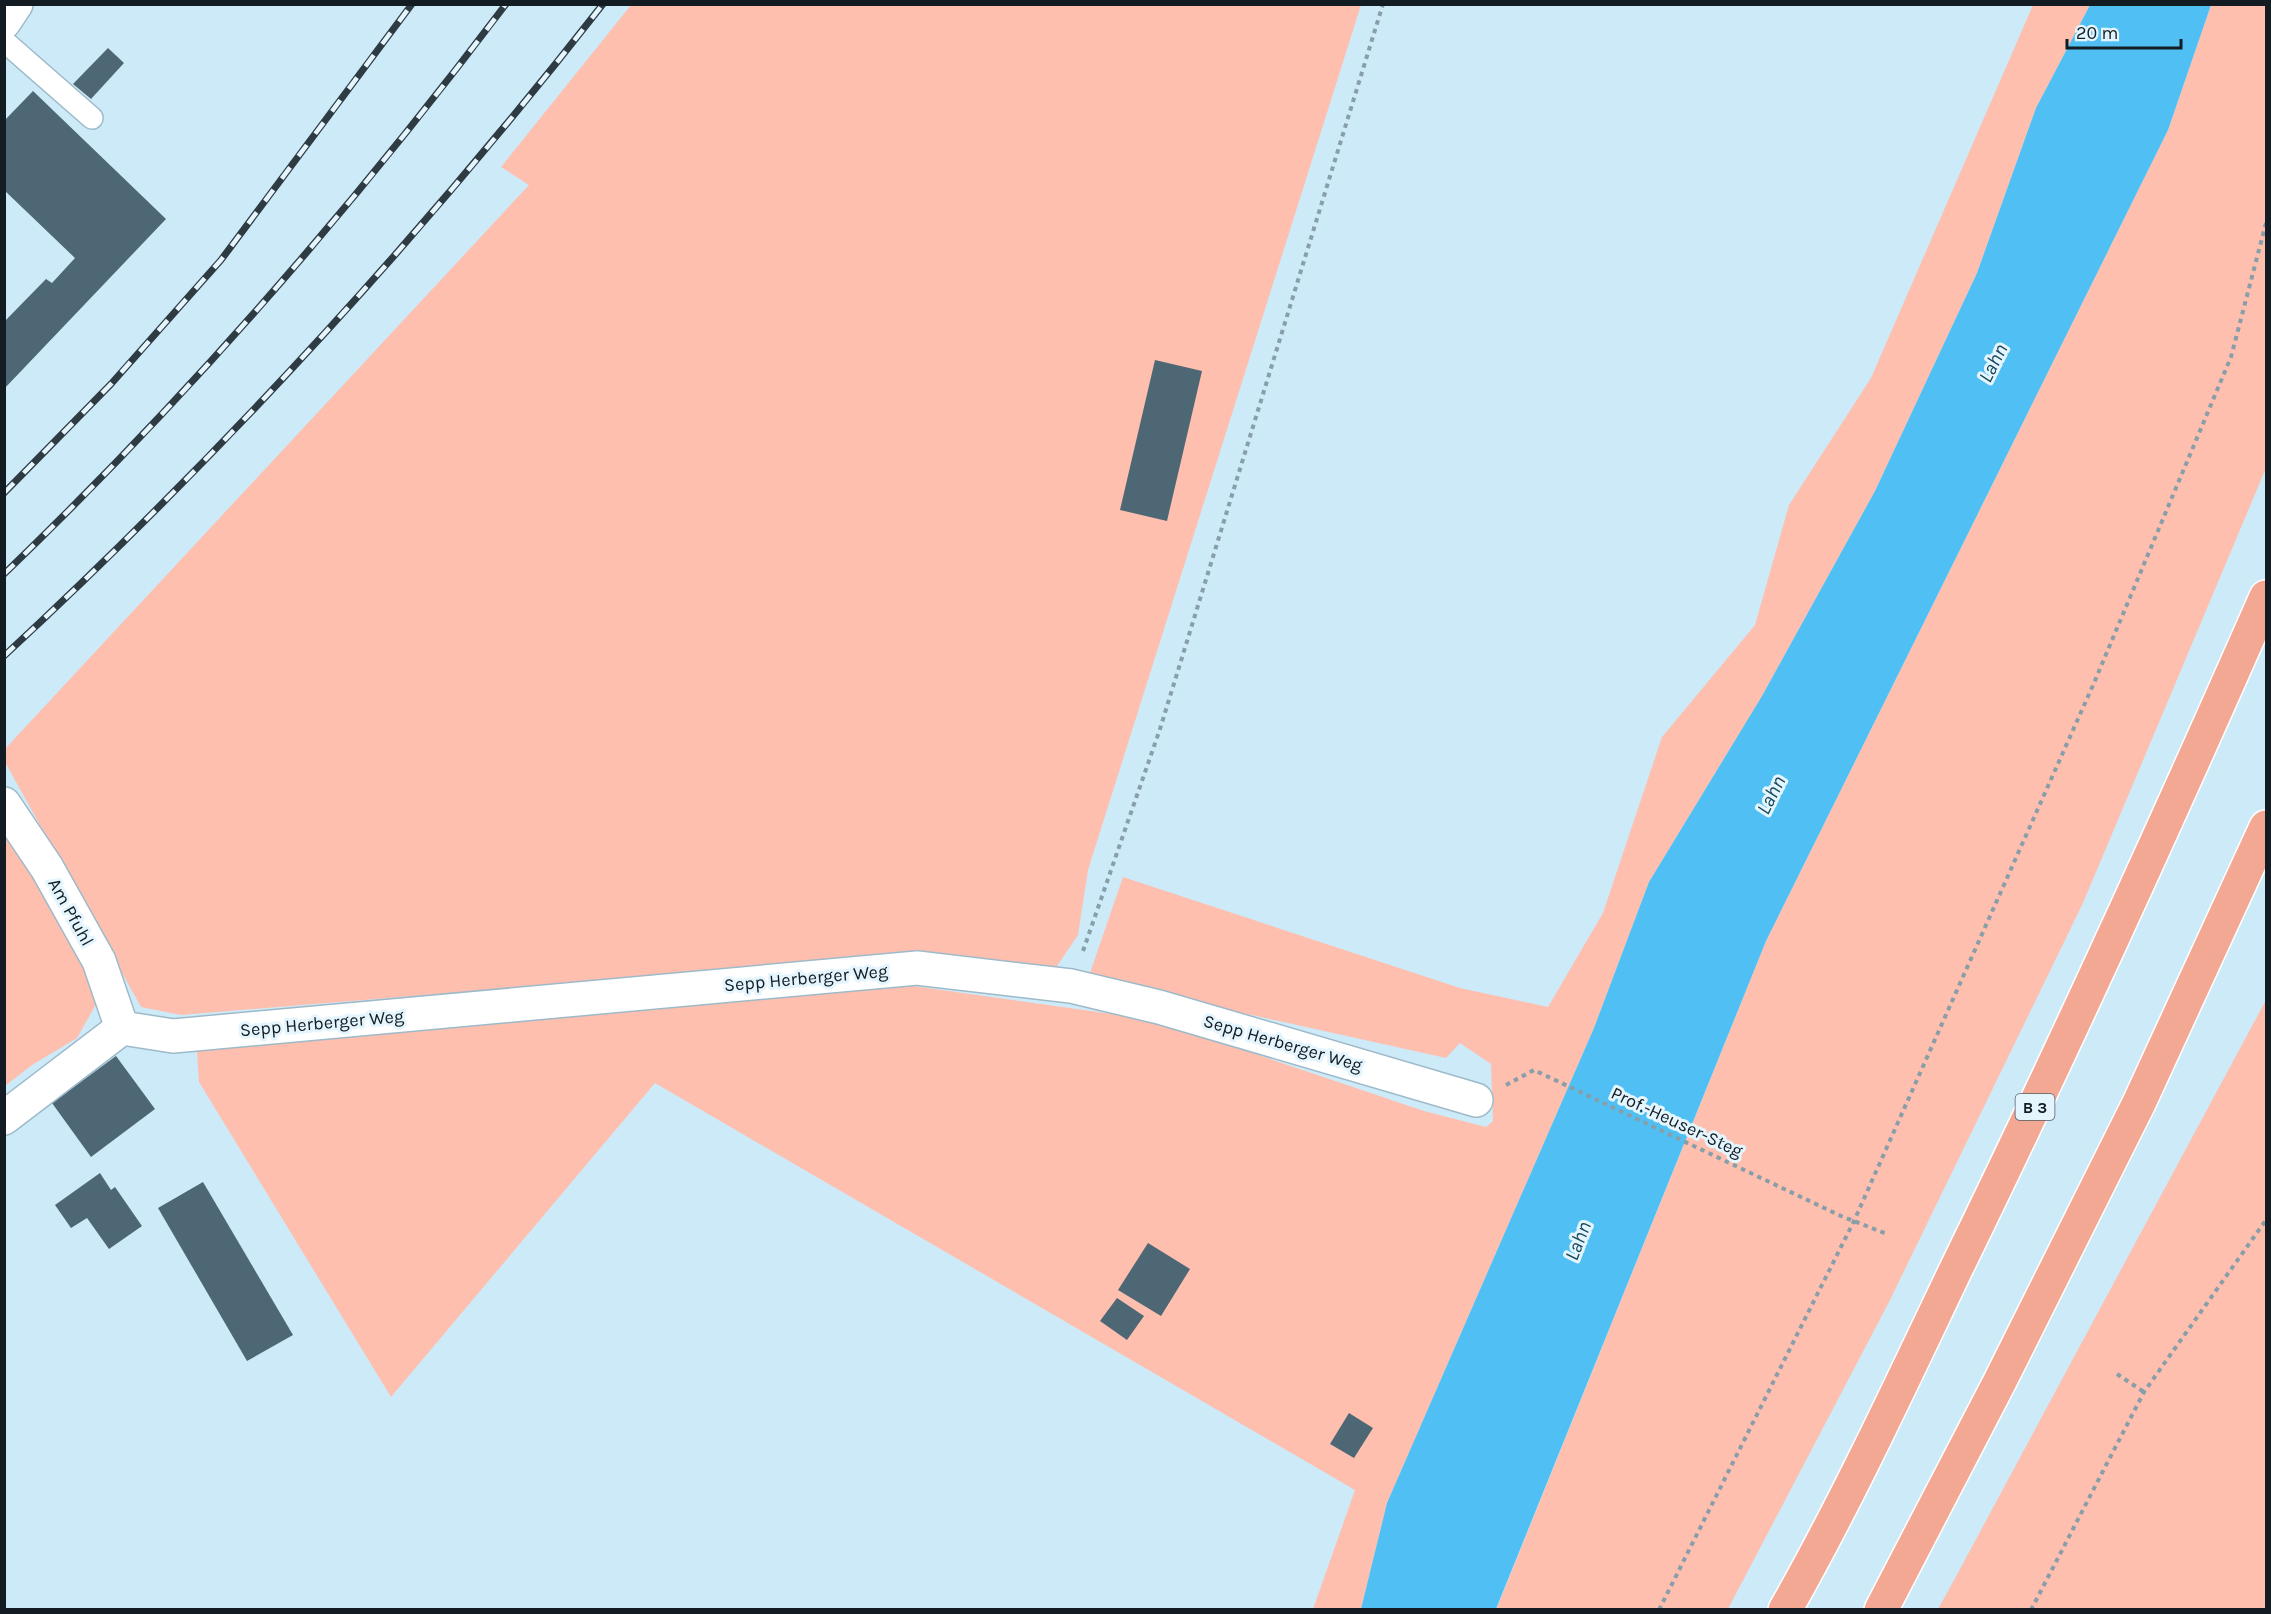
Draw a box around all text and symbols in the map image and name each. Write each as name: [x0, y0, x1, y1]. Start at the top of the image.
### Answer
scale bar: [2067, 12, 2181, 50]
text: 20 m: [2076, 22, 2118, 44]
water label: Lahn: [1974, 340, 2012, 386]
water label: Lahn: [1752, 772, 1790, 818]
street label: Am Pfuhl: [43, 874, 99, 950]
street label: Sepp Herberger Weg: [723, 960, 889, 996]
street label: Sepp Herberger Weg: [239, 1005, 405, 1041]
street label: Sepp Herberger Weg: [1201, 1010, 1365, 1076]
street label: Prof.-Heuser-Steg: [1608, 1082, 1746, 1162]
road number: B 3: [2016, 1094, 2054, 1120]
water label: Lahn: [1560, 1218, 1596, 1264]

